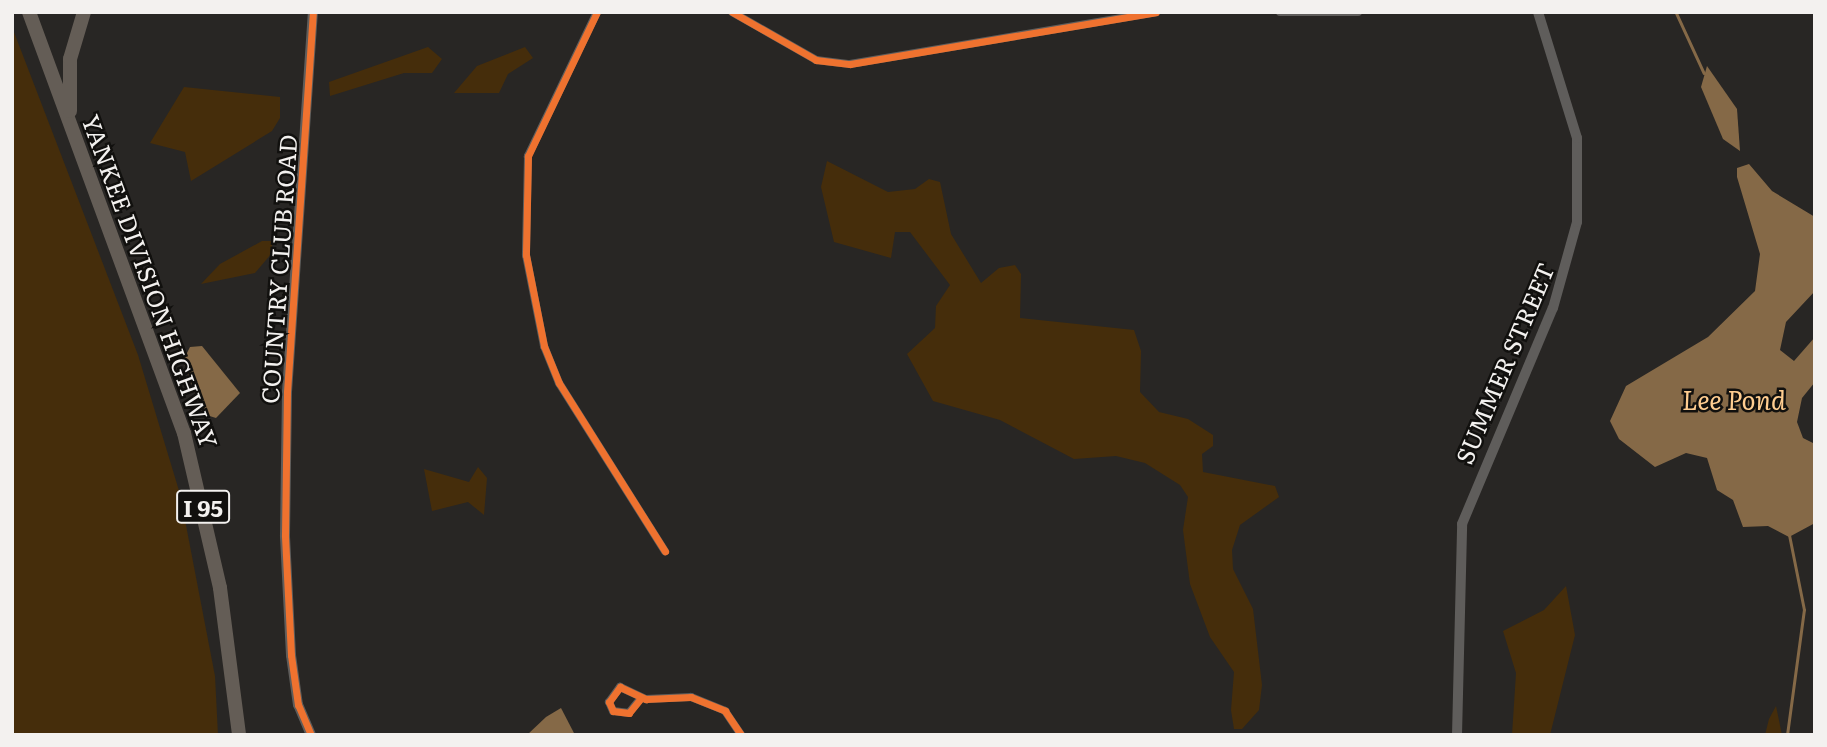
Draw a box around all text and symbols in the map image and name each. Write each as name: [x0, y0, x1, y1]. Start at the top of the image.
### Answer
street label: YANKEE DIVISION HIGHWAY: [77, 110, 225, 452]
street label: COUNTRY CLUB ROAD: [254, 134, 302, 404]
street label: SUMMER STREET: [1449, 258, 1559, 468]
water label: Lee Pond: [1682, 383, 1786, 415]
road number: I 95: [175, 488, 231, 526]

